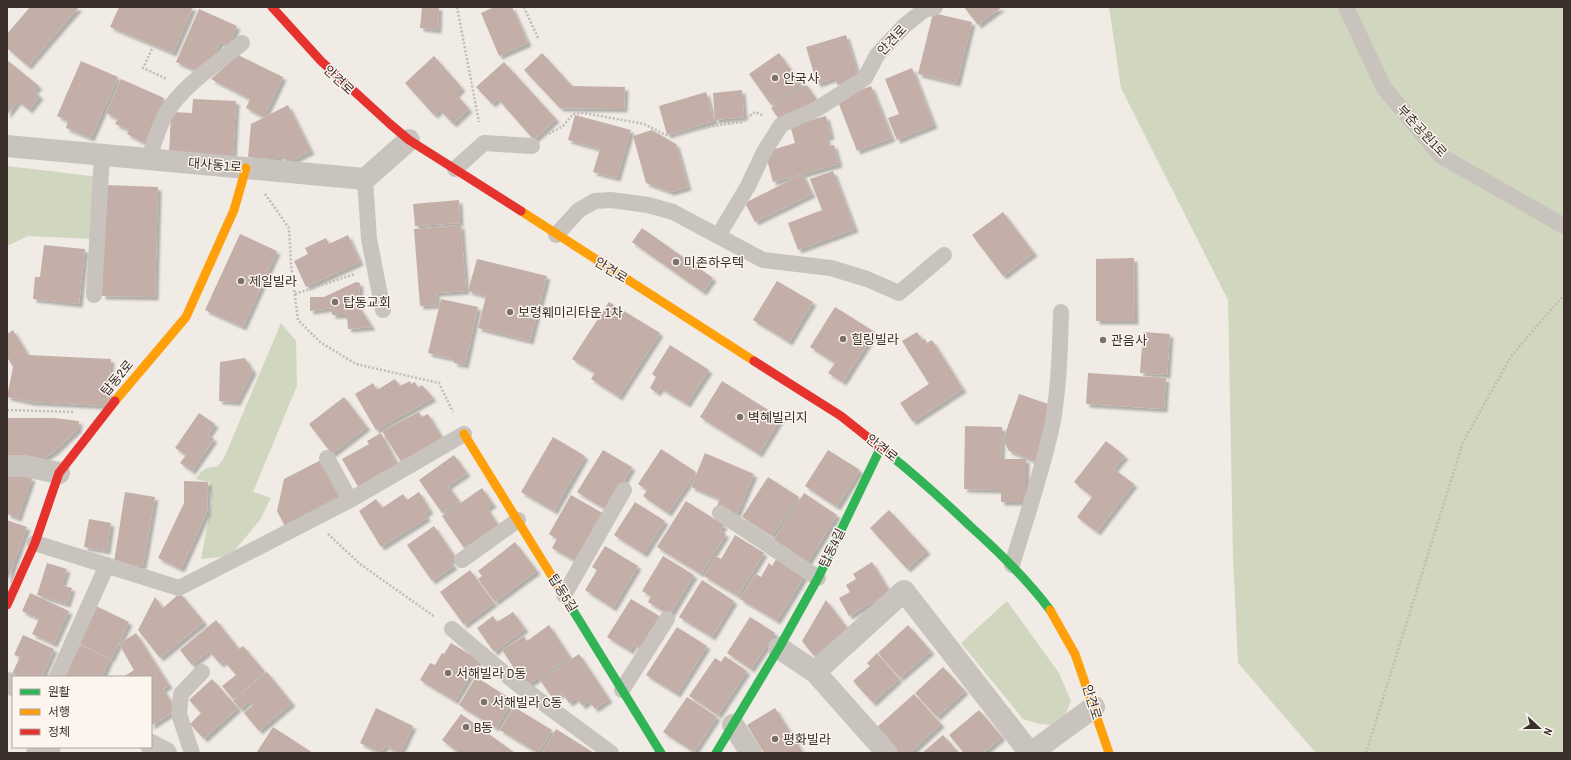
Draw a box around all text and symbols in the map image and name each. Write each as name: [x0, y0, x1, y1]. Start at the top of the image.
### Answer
street label: 안견로: [874, 21, 910, 59]
street label: 안견로: [320, 62, 358, 98]
place label: 안국사: [783, 70, 819, 87]
marker: 안국사: [770, 73, 780, 83]
street label: 부춘공원1로: [1393, 101, 1451, 161]
street label: 대사동1로: [187, 154, 243, 176]
street label: 안견로: [591, 253, 631, 287]
place label: 미존하우텍: [684, 254, 744, 271]
marker: 미존하우텍: [671, 257, 681, 267]
place label: 제일빌라: [249, 273, 297, 290]
marker: 제일빌라: [236, 276, 246, 286]
place label: 탑동교회: [343, 294, 391, 311]
marker: 탑동교회: [330, 297, 340, 307]
place label: 보령훼미리타운 1차: [518, 304, 623, 321]
marker: 보령훼미리타운 1차: [505, 307, 515, 317]
place label: 힐링빌라: [851, 331, 899, 348]
place label: 관음사: [1111, 332, 1147, 349]
marker: 힐링빌라: [838, 334, 848, 344]
marker: 관음사: [1098, 335, 1108, 345]
street label: 탑동2로: [97, 356, 137, 399]
place label: 벽혜빌리지: [748, 409, 808, 426]
marker: 벽혜빌리지: [735, 412, 745, 422]
street label: 안견로: [863, 430, 901, 466]
street label: 탑동4길: [815, 525, 849, 571]
street label: 탑동5길: [545, 571, 581, 615]
place label: 서해빌라 D동: [456, 665, 527, 682]
marker: 서해빌라 D동: [443, 668, 453, 678]
legend: [12, 676, 152, 748]
street label: 안견로: [1079, 682, 1105, 722]
text: 원활: [48, 684, 70, 700]
place label: 서해빌라 C동: [492, 694, 563, 711]
marker: 서해빌라 C동: [479, 697, 489, 707]
text: 서행: [48, 704, 70, 720]
north arrow: [1519, 708, 1559, 748]
place label: B동: [474, 719, 493, 736]
marker: B동: [461, 722, 471, 732]
text: 정체: [48, 724, 70, 740]
text: N: [1541, 726, 1556, 737]
place label: 평화빌라: [783, 731, 831, 748]
marker: 평화빌라: [770, 734, 780, 744]

